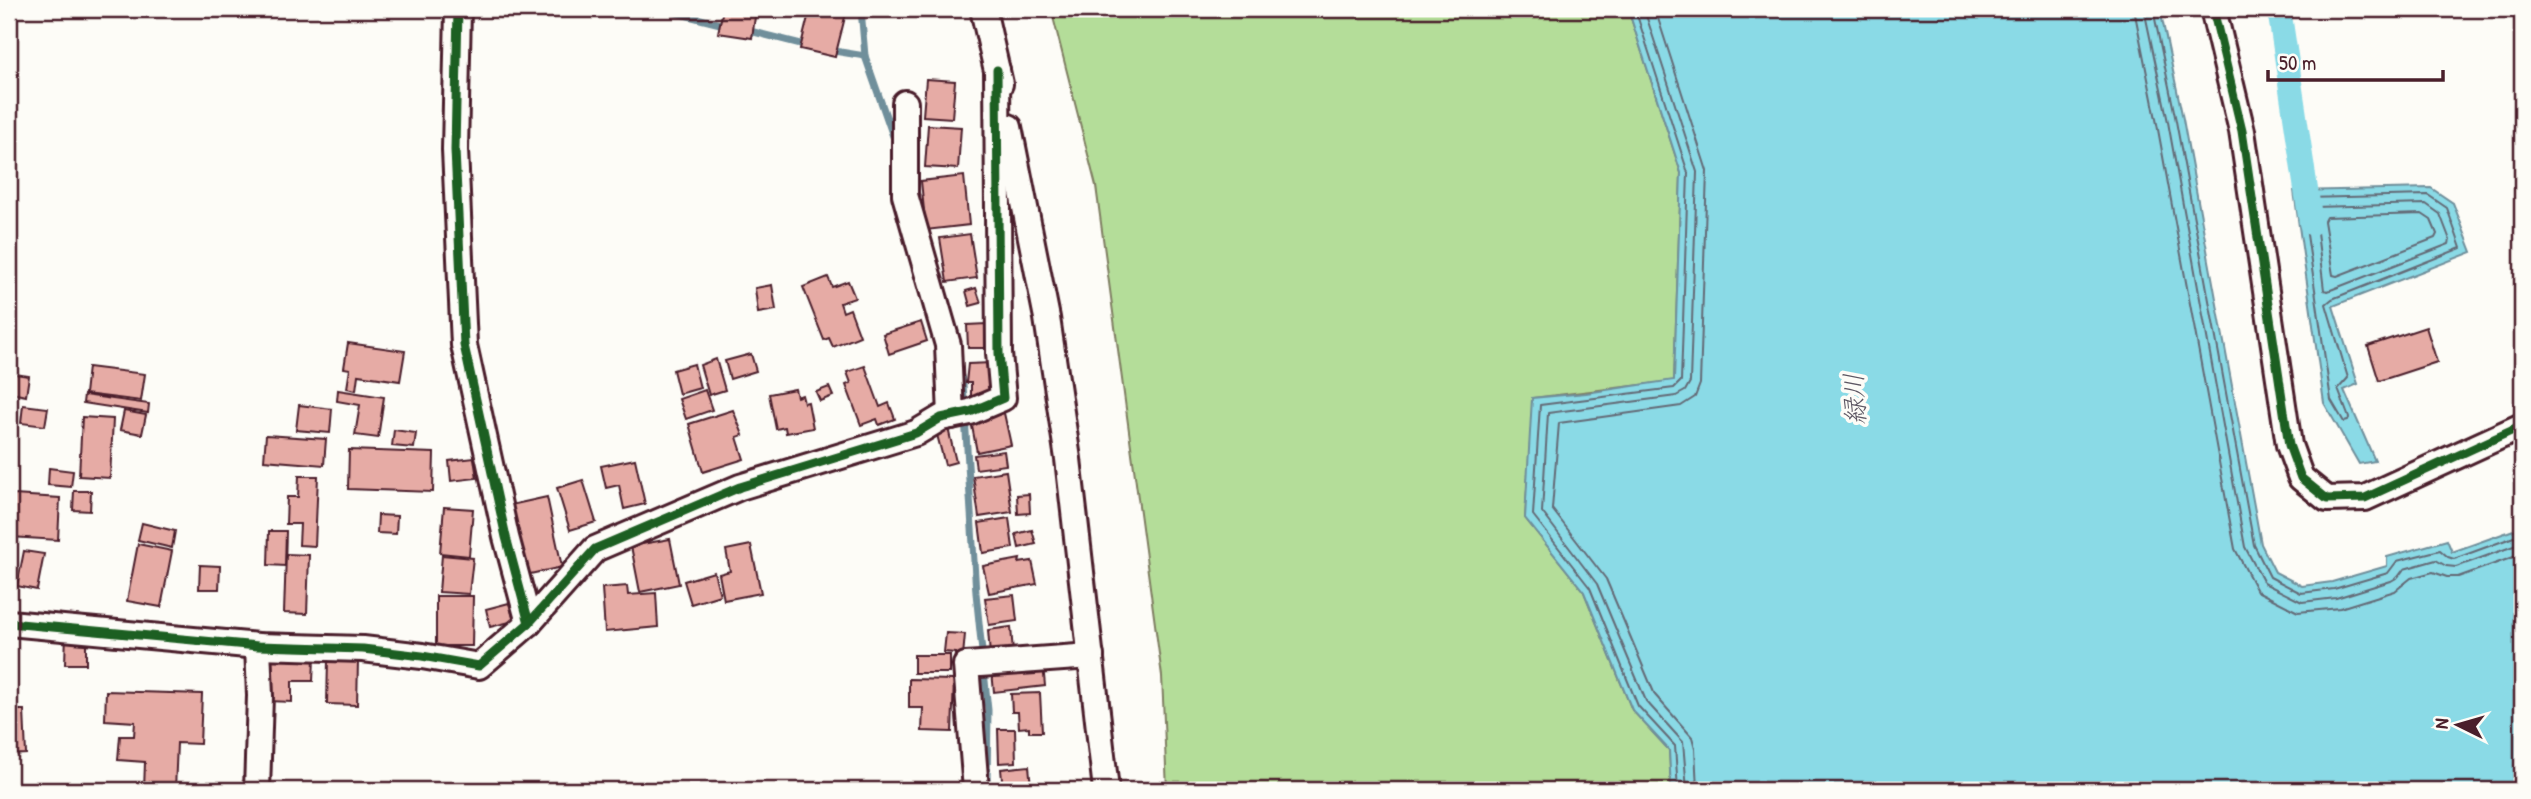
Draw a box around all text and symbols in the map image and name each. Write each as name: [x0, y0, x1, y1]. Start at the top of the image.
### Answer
scale bar: [2268, 38, 2444, 82]
text: 50 m: [2279, 48, 2316, 77]
water label: 緑川: [1835, 372, 1873, 426]
north arrow: [2422, 690, 2492, 760]
text: N: [2428, 717, 2454, 730]

